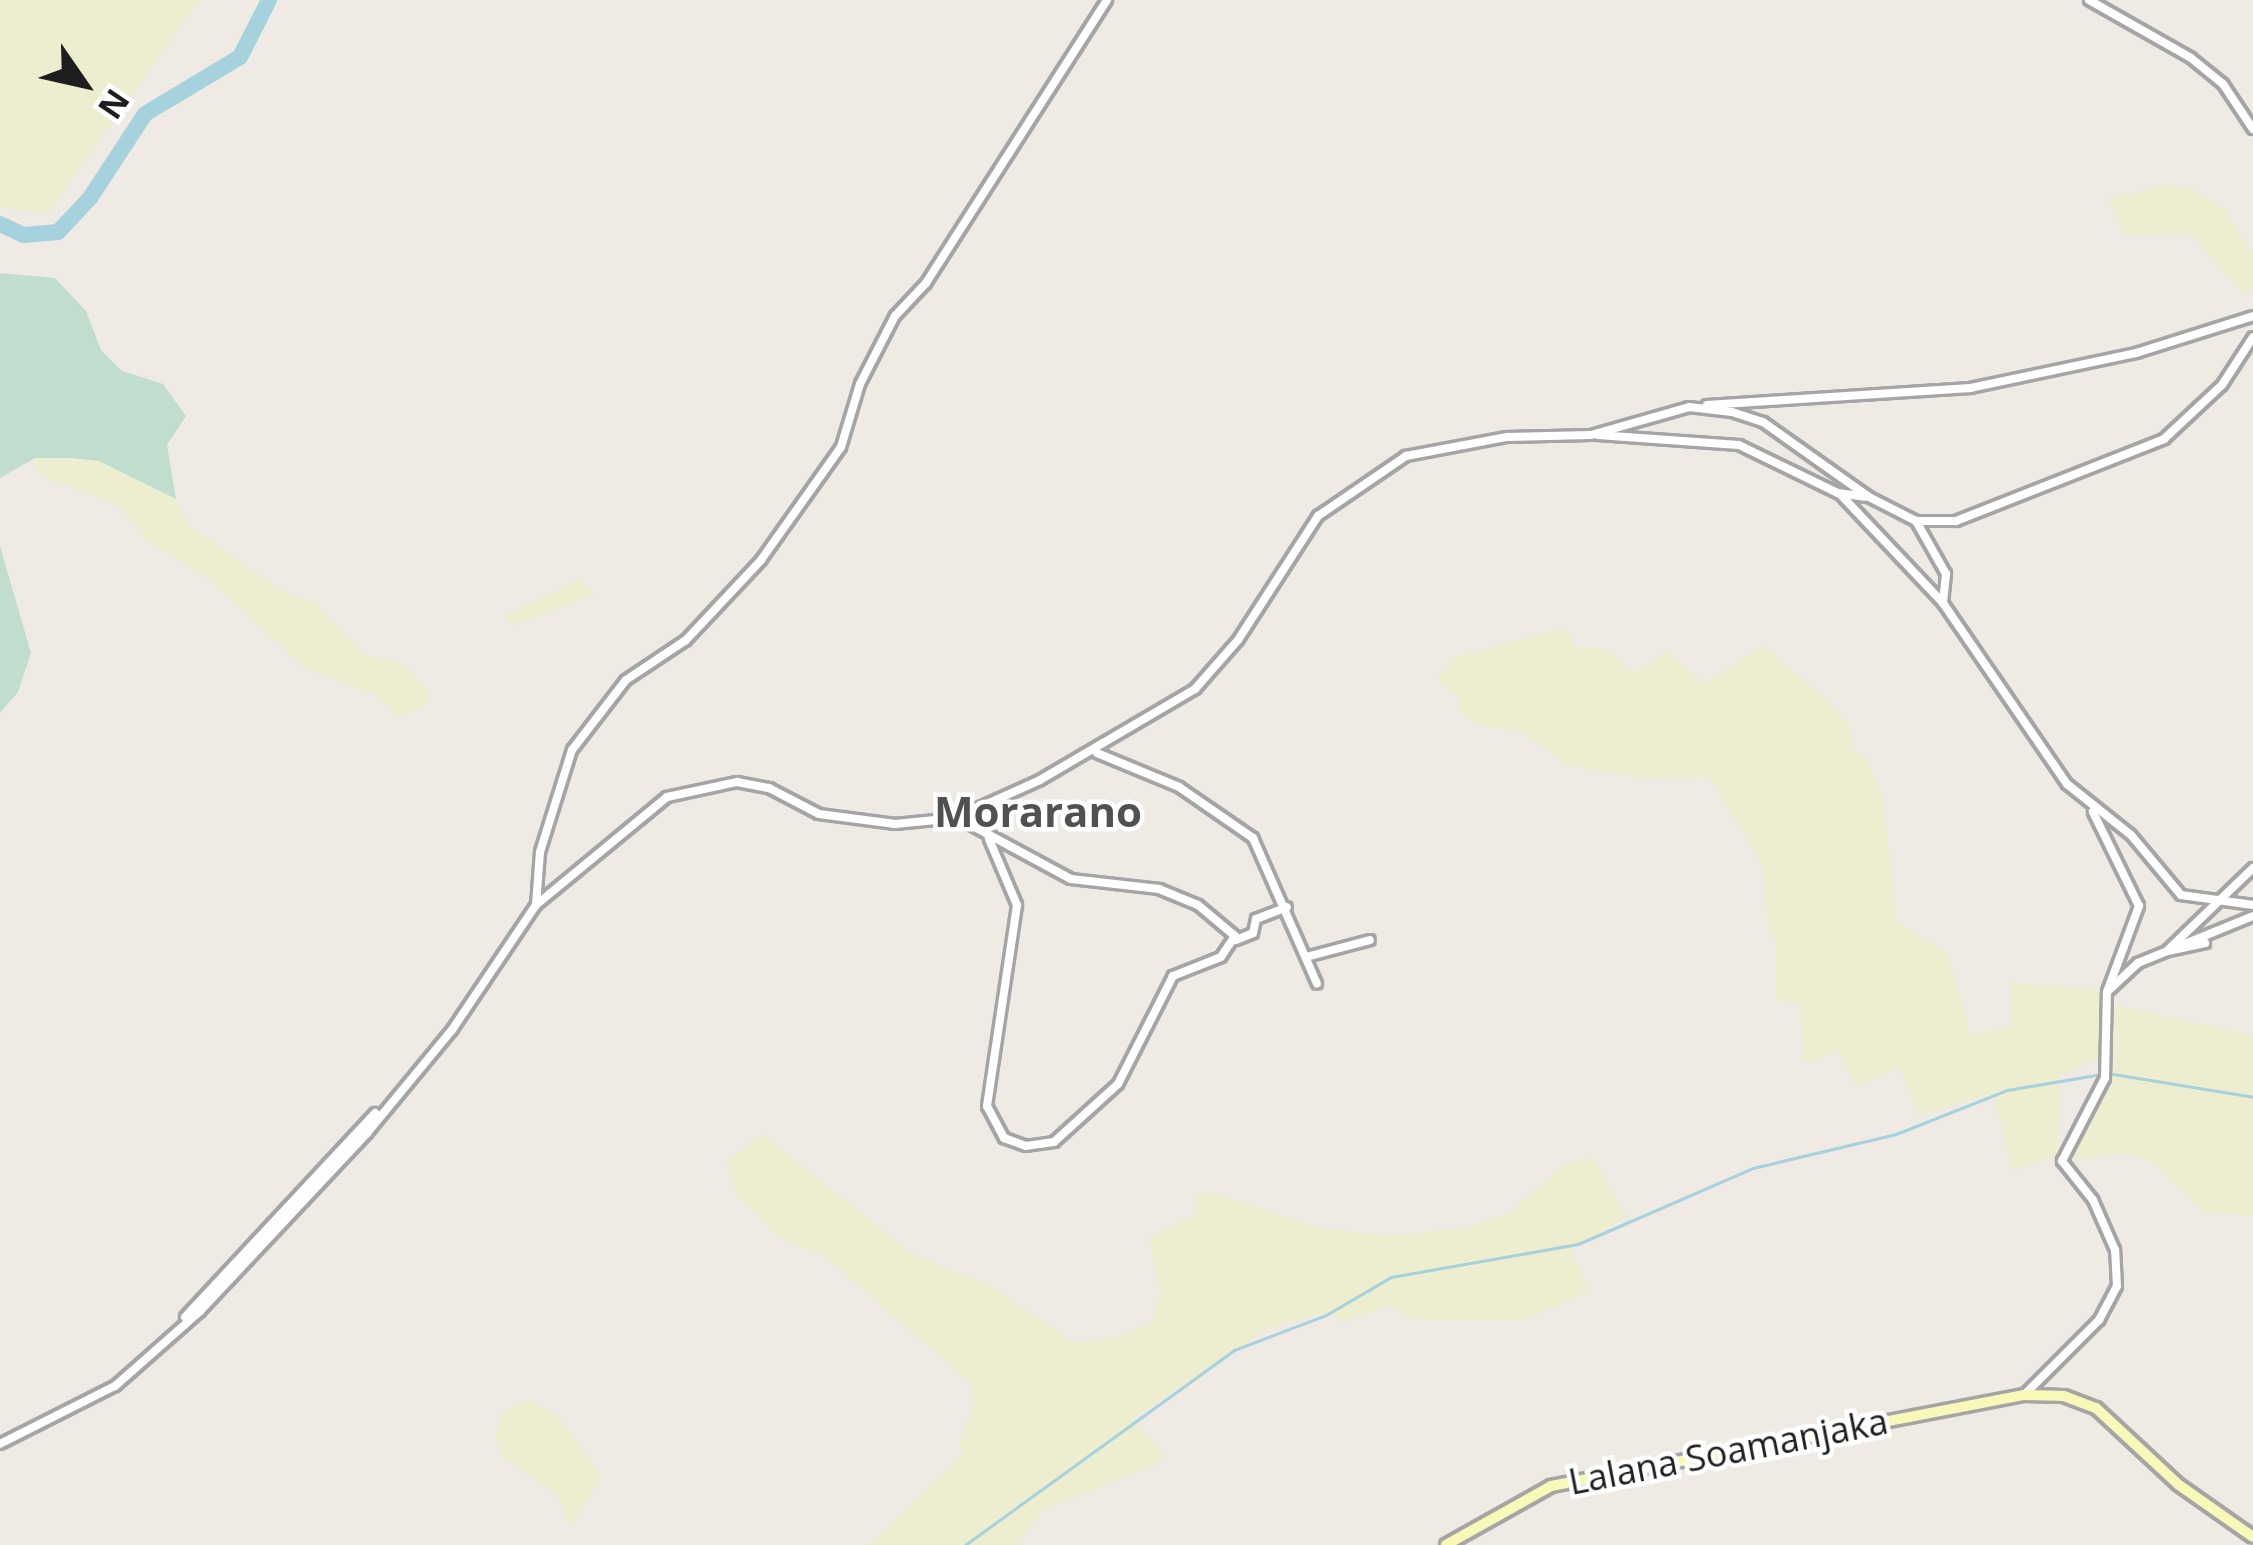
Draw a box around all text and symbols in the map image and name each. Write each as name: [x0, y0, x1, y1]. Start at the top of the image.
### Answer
north arrow: [24, 24, 144, 144]
text: N: [88, 81, 140, 128]
district label: Morarano: [934, 786, 1142, 836]
street label: Lalana Soamanjaka: [1565, 1399, 1891, 1503]

